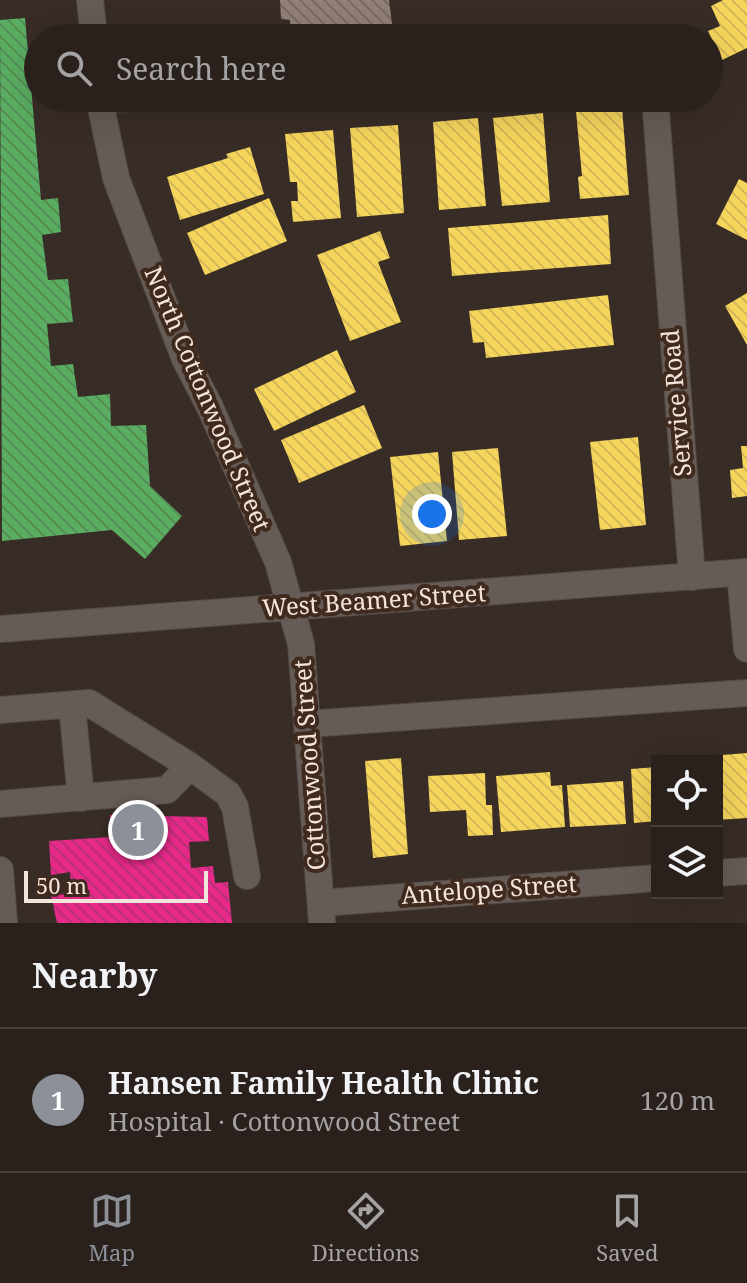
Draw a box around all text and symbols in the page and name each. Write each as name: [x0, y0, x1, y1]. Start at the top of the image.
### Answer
search box: [24, 24, 723, 112]
icon: search: [52, 46, 96, 90]
text: Search here: [116, 48, 286, 89]
street label: North Cottonwood Street: [138, 261, 279, 536]
street label: Service Road: [653, 328, 698, 478]
your location: [412, 494, 452, 534]
street label: West Beamer Street: [261, 575, 487, 624]
street label: Cottonwood Street: [285, 659, 332, 872]
map controls: [651, 755, 723, 899]
button: locate: [651, 755, 723, 827]
pin: 1: [112, 800, 164, 860]
button: layers: [651, 827, 723, 899]
street label: Antelope Street: [400, 866, 578, 911]
scale bar: [24, 867, 208, 903]
text: 50 m: [36, 870, 87, 900]
text: Nearby: [32, 952, 158, 998]
text: Hansen Family Health Clinic: [108, 1062, 539, 1103]
text: 1: [51, 1082, 65, 1118]
text: 120 m: [640, 1082, 715, 1118]
text: Hospital · Cottonwood Street: [108, 1103, 460, 1139]
tab: Map: [88, 1189, 135, 1267]
tab: Directions: [312, 1189, 419, 1267]
tab: Saved: [596, 1189, 659, 1267]

